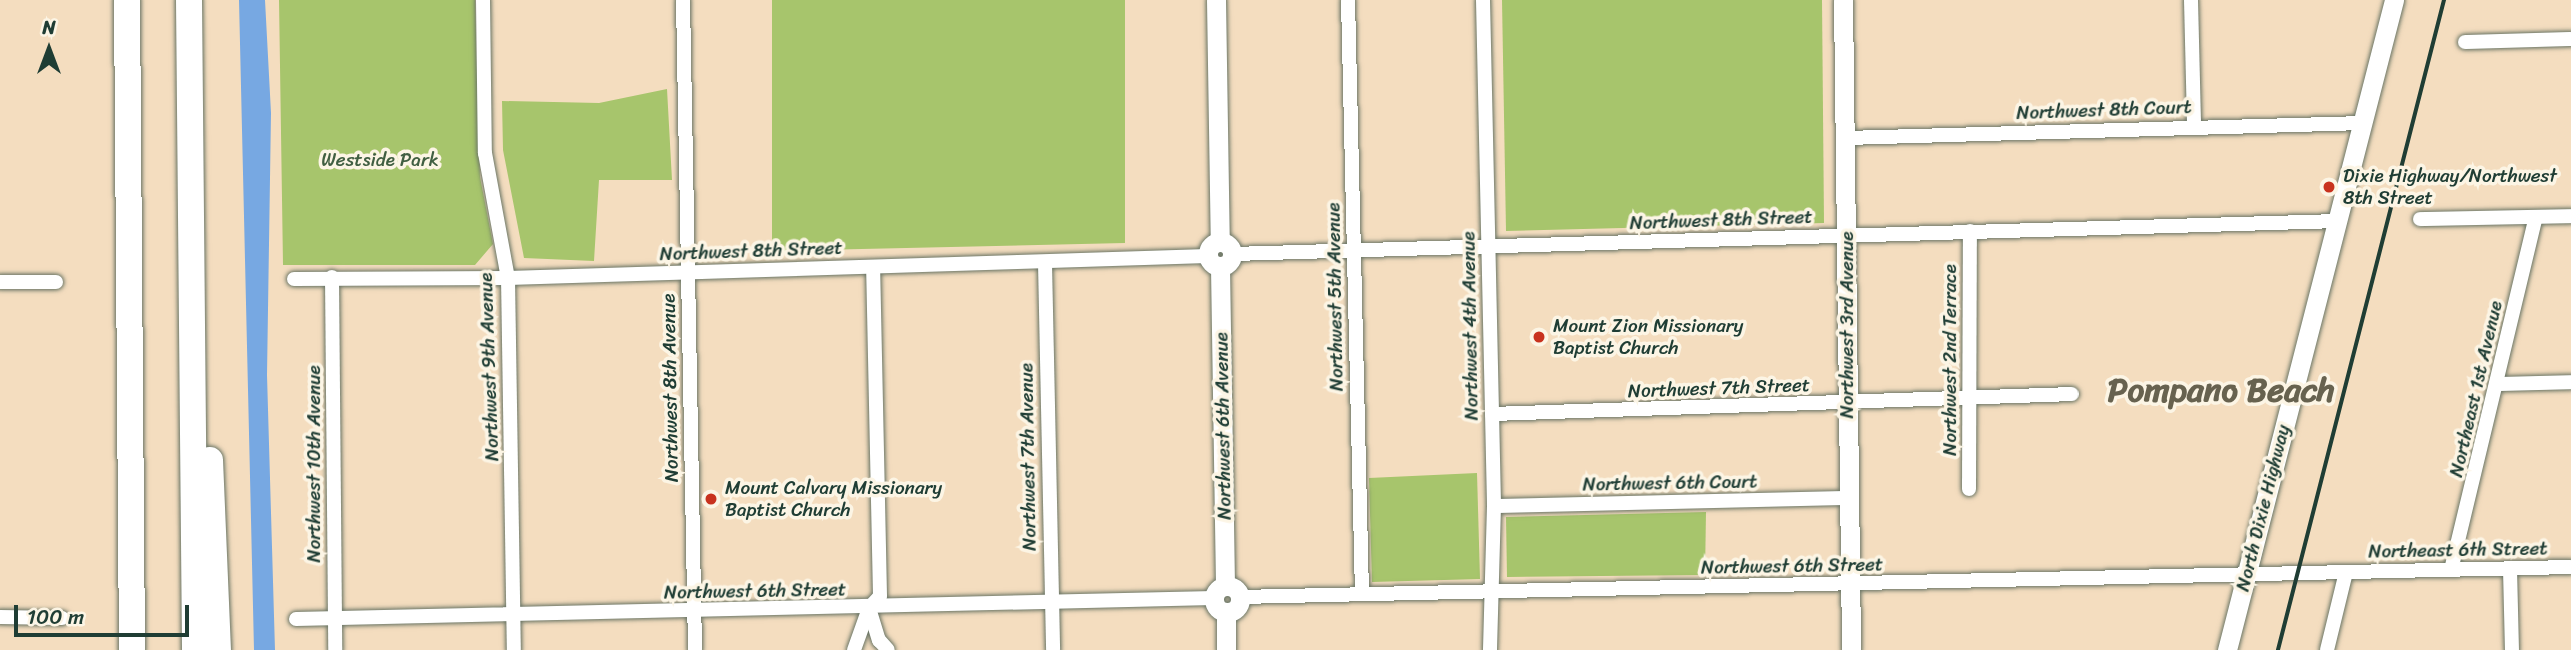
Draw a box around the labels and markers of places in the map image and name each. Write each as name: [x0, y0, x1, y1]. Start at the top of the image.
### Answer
place label: Dixie Highway/Northwest 8th Street: [2343, 165, 2557, 209]
marker: Dixie Highway/Northwest 8th Street: [2321, 179, 2337, 195]
place label: Mount Zion Missionary Baptist Church: [1553, 315, 1743, 359]
marker: Mount Zion Missionary Baptist Church: [1531, 329, 1547, 345]
place label: Mount Calvary Missionary Baptist Church: [725, 477, 942, 521]
marker: Mount Calvary Missionary Baptist Church: [703, 491, 719, 507]

